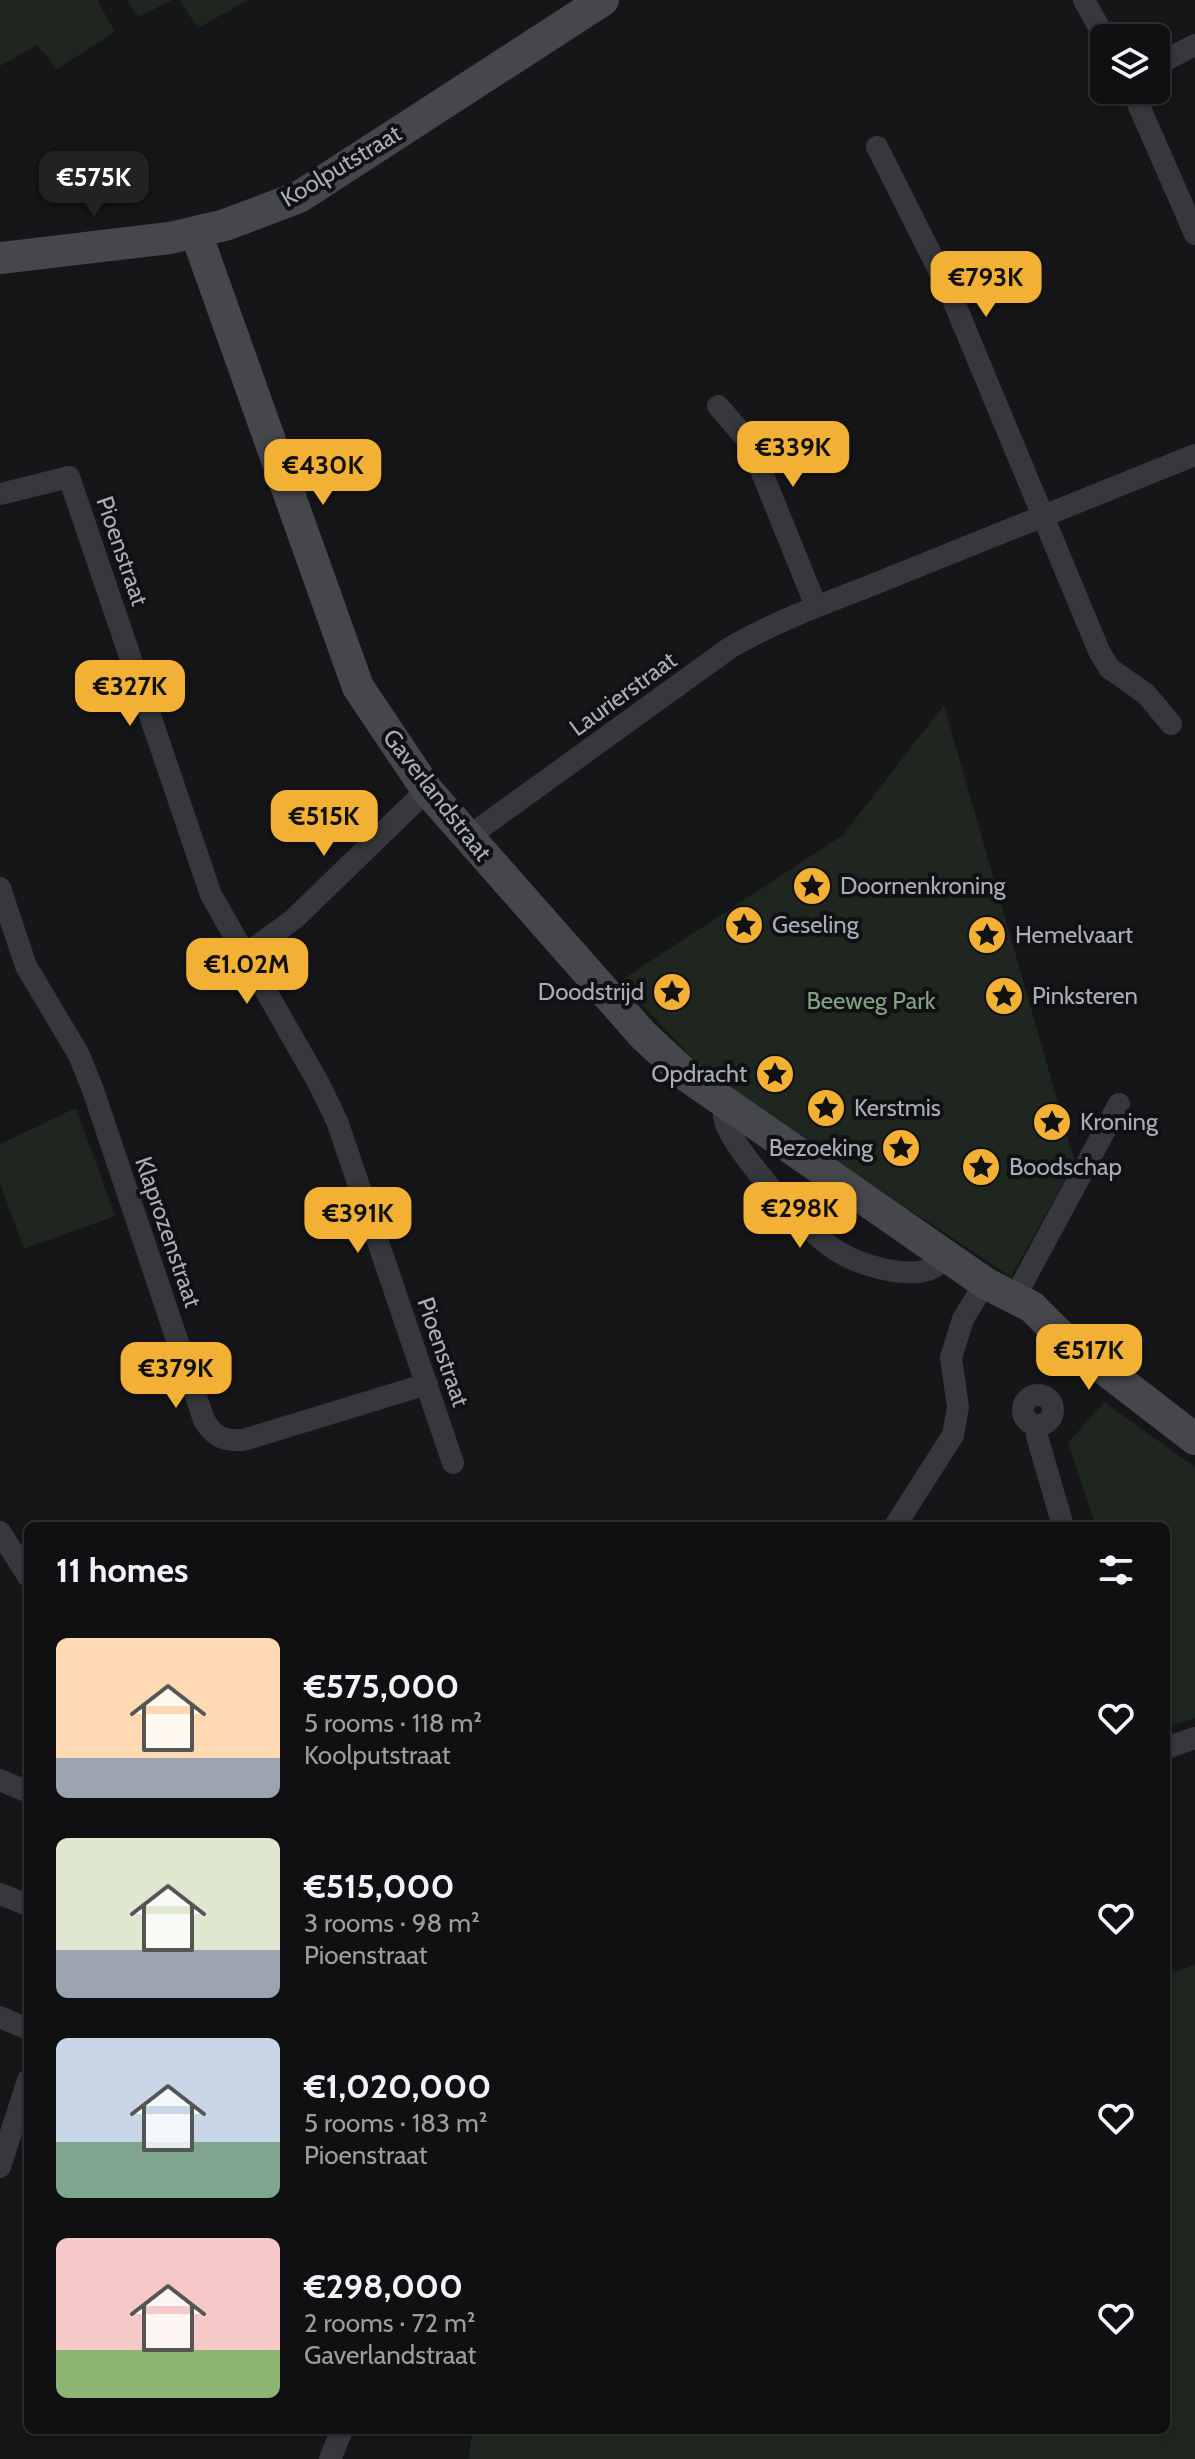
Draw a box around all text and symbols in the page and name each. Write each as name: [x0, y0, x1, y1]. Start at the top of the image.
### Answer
map controls: [1090, 24, 1170, 104]
button: layers: [1090, 24, 1170, 104]
street label: Koolputstraat: [275, 118, 406, 213]
pin: €575K: [38, 151, 150, 219]
text: €575K: [57, 161, 131, 193]
pin: €793K: [930, 251, 1042, 319]
text: €793K: [949, 261, 1023, 293]
pin: €339K: [737, 421, 849, 489]
text: €339K: [755, 431, 831, 463]
pin: €430K: [267, 439, 379, 507]
text: €430K: [282, 449, 364, 481]
street label: Pioenstraat: [90, 492, 155, 609]
street label: Laurierstraat: [564, 645, 682, 742]
pin: €327K: [74, 660, 186, 728]
text: €327K: [93, 670, 167, 702]
street label: Gaverlandstraat: [377, 723, 498, 866]
pin: €515K: [268, 790, 380, 858]
text: €515K: [289, 800, 359, 832]
place icon: Doornenkroning: [791, 865, 833, 907]
place label: Doornenkroning: [840, 871, 1007, 900]
place icon: Geseling: [723, 904, 765, 946]
place label: Geseling: [772, 910, 860, 939]
place icon: Hemelvaart: [966, 914, 1008, 956]
place label: Hemelvaart: [1015, 920, 1133, 949]
pin: €1.02M: [182, 938, 312, 1006]
text: €1.02M: [204, 948, 290, 980]
place icon: Doodstrijd: [651, 971, 693, 1013]
place icon: Pinksteren: [983, 975, 1025, 1017]
place label: Doodstrijd: [538, 977, 644, 1006]
place label: Pinksteren: [1032, 981, 1138, 1010]
park label: Beeweg Park: [806, 986, 936, 1015]
place icon: Opdracht: [754, 1053, 796, 1095]
place label: Opdracht: [651, 1059, 747, 1088]
place icon: Kerstmis: [805, 1087, 847, 1129]
place label: Kerstmis: [854, 1093, 941, 1122]
place icon: Kroning: [1031, 1101, 1073, 1143]
place label: Kroning: [1080, 1107, 1159, 1136]
place icon: Bezoeking: [880, 1127, 922, 1169]
place label: Bezoeking: [769, 1133, 874, 1162]
place icon: Boodschap: [960, 1146, 1002, 1188]
place label: Boodschap: [1009, 1152, 1122, 1181]
street label: Klaprozenstraat: [129, 1153, 208, 1311]
pin: €298K: [744, 1182, 856, 1250]
pin: €391K: [302, 1187, 414, 1255]
text: €298K: [761, 1192, 839, 1224]
text: €391K: [322, 1197, 394, 1229]
street label: Pioenstraat: [411, 1293, 476, 1410]
pin: €517K: [1033, 1324, 1145, 1392]
text: €517K: [1054, 1334, 1124, 1366]
pin: €379K: [120, 1342, 232, 1410]
text: €379K: [139, 1352, 213, 1384]
icon: filters: [1094, 1548, 1138, 1592]
text: 11 homes: [56, 1549, 188, 1591]
text: €575,000: [304, 1665, 459, 1707]
icon: home: [120, 1670, 216, 1766]
icon: heart: [1094, 1696, 1138, 1740]
text: 5 rooms · 118 m²: [304, 1707, 482, 1739]
text: Koolputstraat: [304, 1739, 450, 1771]
text: €515,000: [304, 1865, 454, 1907]
icon: home: [120, 1870, 216, 1966]
icon: heart: [1094, 1896, 1138, 1940]
text: 3 rooms · 98 m²: [304, 1907, 480, 1939]
text: Pioenstraat: [304, 1939, 427, 1971]
text: €1,020,000: [304, 2065, 491, 2107]
icon: home: [120, 2070, 216, 2166]
icon: heart: [1094, 2096, 1138, 2140]
text: 5 rooms · 183 m²: [304, 2107, 487, 2139]
text: Pioenstraat: [304, 2139, 427, 2171]
text: €298,000: [304, 2265, 463, 2307]
icon: home: [120, 2270, 216, 2366]
icon: heart: [1094, 2296, 1138, 2340]
text: 2 rooms · 72 m²: [304, 2307, 475, 2339]
text: Gaverlandstraat: [304, 2339, 476, 2371]

